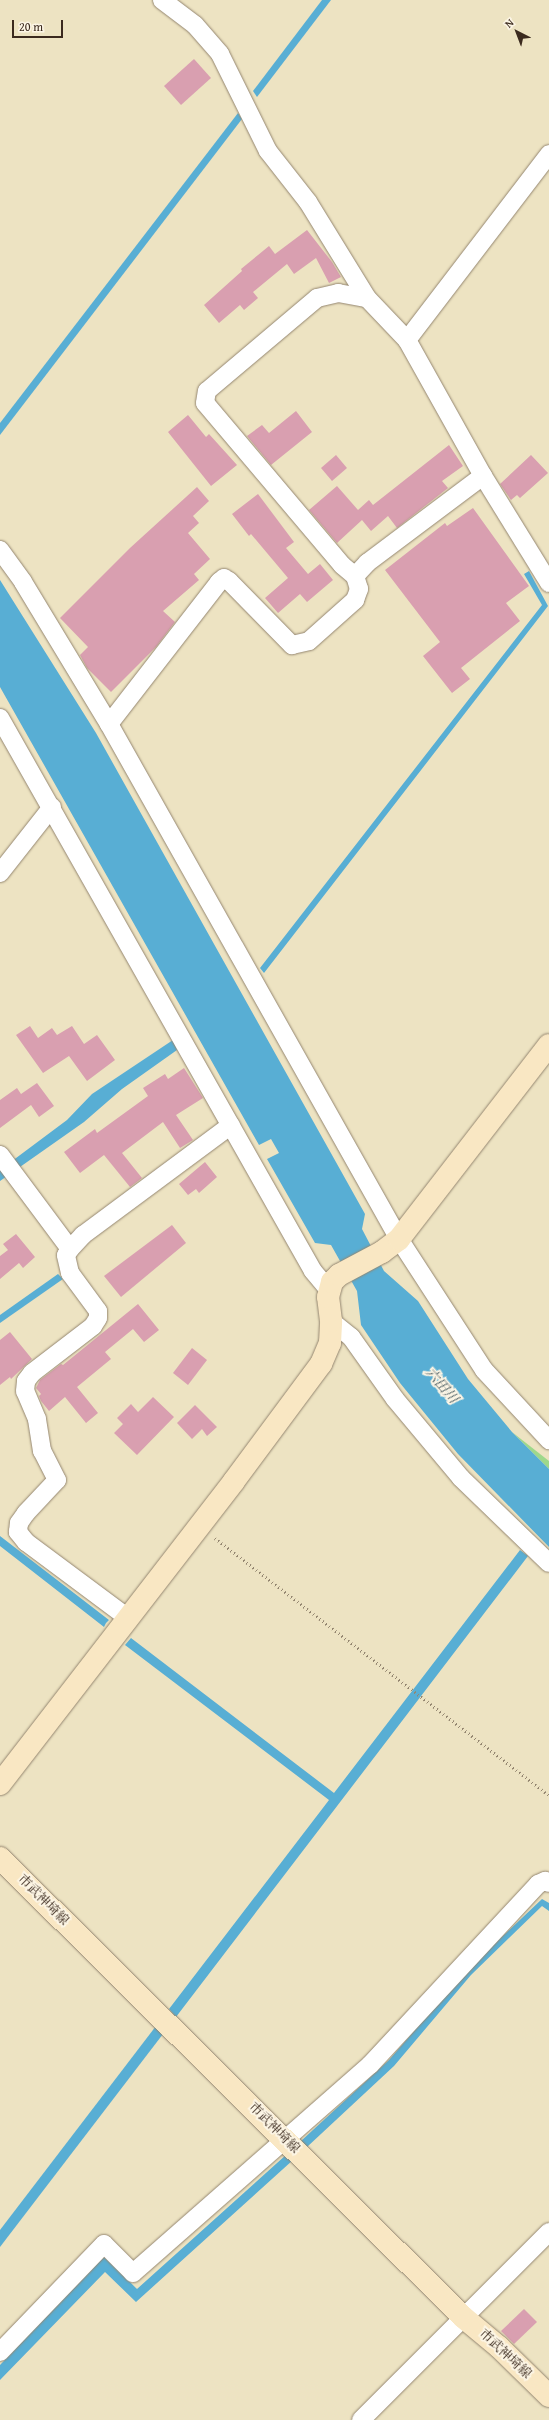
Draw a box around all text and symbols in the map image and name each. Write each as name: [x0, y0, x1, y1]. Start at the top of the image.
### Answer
scale bar: [14, 12, 65, 38]
north arrow: [497, 12, 537, 52]
text: N: [501, 15, 517, 31]
text: 20 m: [19, 18, 43, 35]
water label: 六田川: [422, 1364, 462, 1406]
street label: 市武神埼線: [15, 1872, 71, 1928]
street label: 市武神埼線: [246, 2100, 302, 2156]
street label: 市武神埼線: [476, 2326, 534, 2382]

